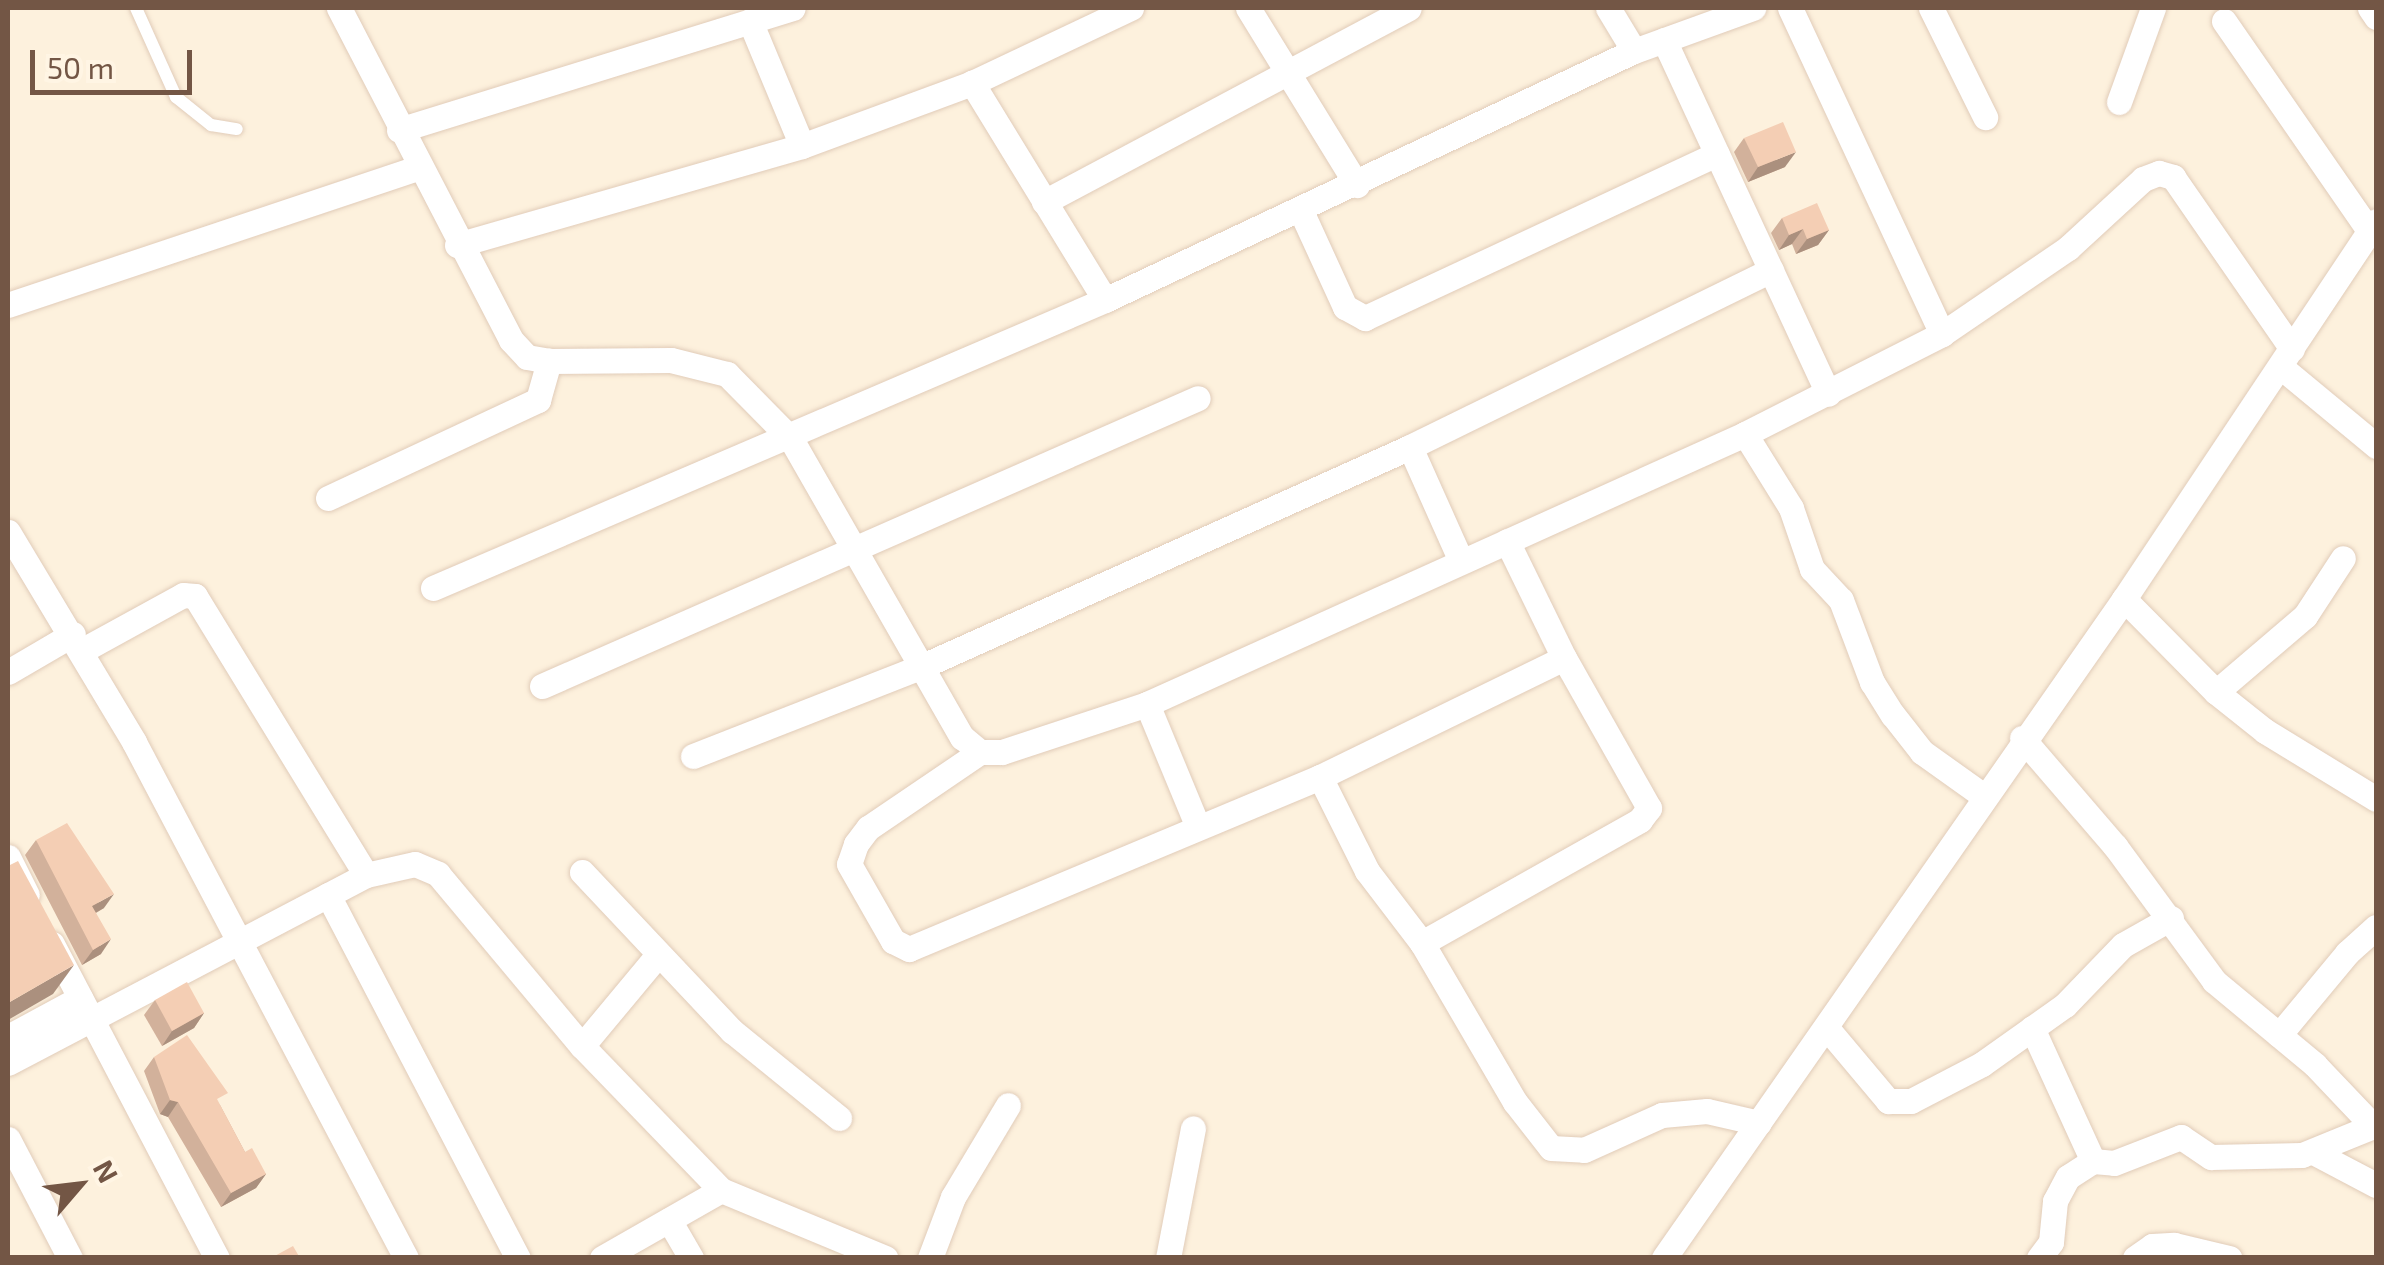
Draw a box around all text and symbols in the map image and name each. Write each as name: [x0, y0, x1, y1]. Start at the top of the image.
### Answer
scale bar: [35, 30, 198, 92]
text: 50 m: [47, 49, 114, 85]
north arrow: [30, 1135, 130, 1235]
text: N: [87, 1154, 126, 1188]

